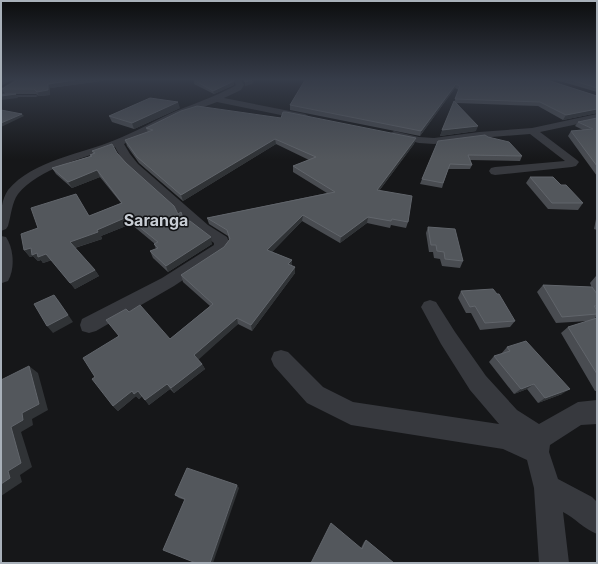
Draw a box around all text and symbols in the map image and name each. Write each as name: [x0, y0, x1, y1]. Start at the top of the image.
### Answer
district label: Saranga: [124, 210, 188, 230]

